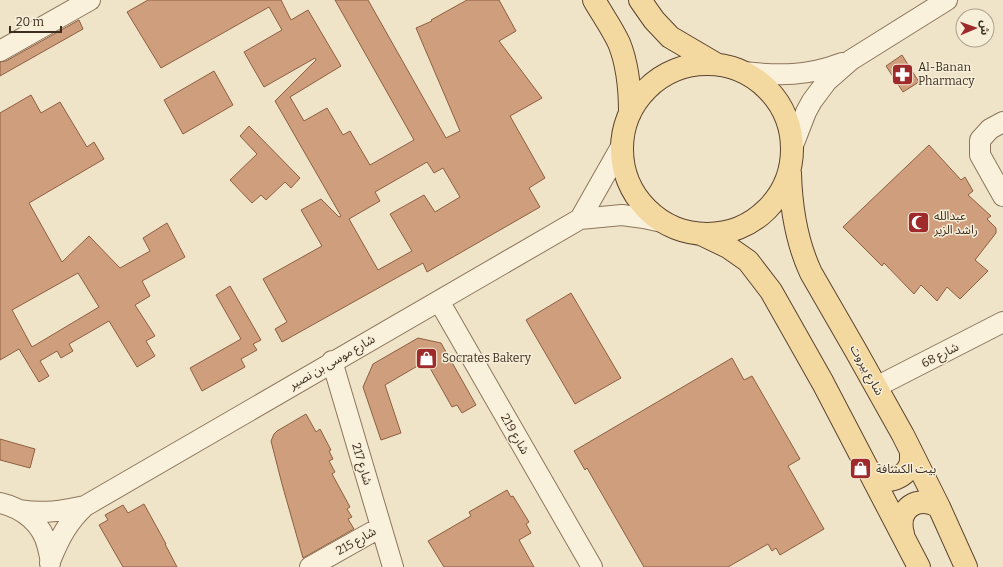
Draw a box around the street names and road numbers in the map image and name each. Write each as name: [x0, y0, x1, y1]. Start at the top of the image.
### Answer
street label: شارع موسى بن نصير: [286, 332, 378, 394]
street label: شارع 68: [919, 340, 962, 372]
street label: شارع بيروت: [846, 342, 887, 399]
street label: شارع 219: [496, 411, 532, 458]
street label: شارع 217: [347, 441, 375, 487]
street label: شارع 215: [334, 524, 379, 560]

